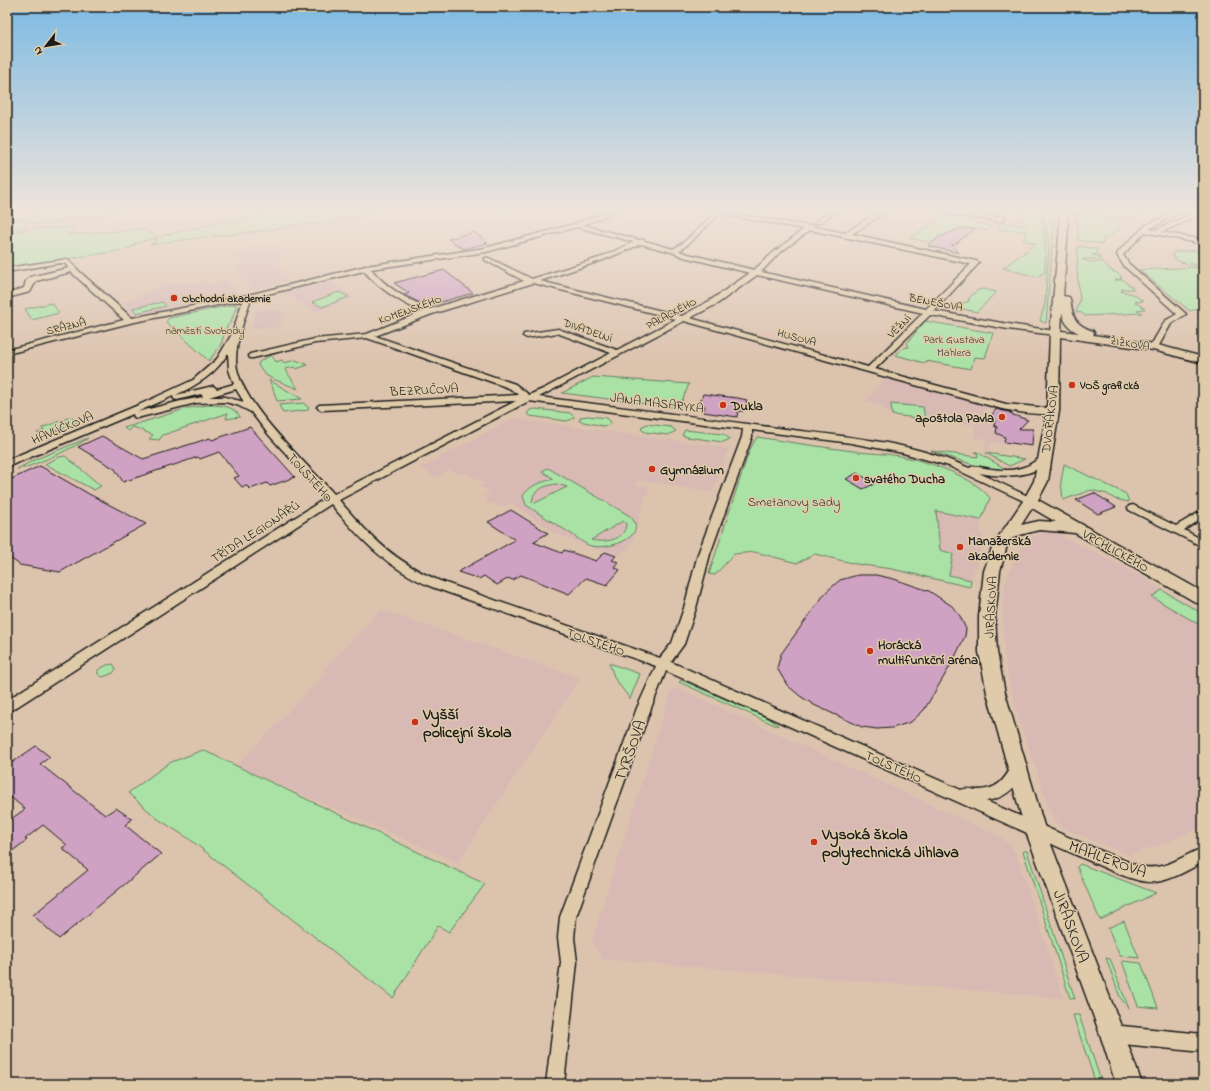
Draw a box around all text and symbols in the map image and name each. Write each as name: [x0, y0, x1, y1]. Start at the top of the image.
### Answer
north arrow: [26, 26, 66, 66]
text: N: [30, 43, 47, 58]
street label: BENEŠOVA: [907, 290, 964, 316]
place label: Obchodní akademie: [182, 291, 272, 307]
street label: KOMENSKÉHO: [377, 291, 444, 329]
marker: Obchodní akademie: [169, 293, 179, 303]
street label: PALACKÉHO: [643, 294, 700, 334]
street label: VĚŽNÍ: [883, 311, 916, 343]
street label: SRÁZNÁ: [45, 314, 88, 340]
street label: DIVADELNÍ: [560, 315, 615, 347]
park label: náměstí Svobody: [165, 323, 245, 340]
street label: HUSOVA: [776, 325, 818, 351]
park label: Park Gustava Mahlera: [923, 332, 985, 361]
street label: ŽIŽKOVA: [1109, 333, 1151, 355]
place label: VOŠ grafická: [1079, 378, 1139, 396]
street label: BEZRUČOVA: [388, 379, 459, 402]
marker: VOŠ grafická: [1067, 380, 1077, 390]
street label: DVOŘÁKOVA: [1037, 384, 1064, 455]
street label: JANA MASARYKA: [609, 388, 705, 419]
place label: Dukla: [730, 397, 763, 416]
marker: Dukla: [718, 400, 728, 410]
street label: HAVLÍČKOVA: [29, 407, 97, 450]
place label: apoštola Pavla: [915, 409, 994, 428]
marker: apoštola Pavla: [997, 412, 1007, 422]
street label: TOLSTÉHO: [283, 449, 337, 507]
place label: Gymnázium: [660, 461, 724, 482]
marker: Gymnázium: [647, 464, 657, 474]
place label: svatého Ducha: [864, 470, 945, 489]
marker: svatého Ducha: [851, 473, 861, 483]
park label: Smetanovy sady: [748, 493, 840, 513]
street label: TŘÍDA LEGIONÁŘŮ: [207, 496, 304, 568]
street label: VRCHLICKÉHO: [1078, 525, 1152, 577]
place label: Manažerská akademie: [968, 532, 1031, 566]
marker: Manažerská akademie: [955, 542, 965, 552]
street label: JIRÁSKOVA: [980, 576, 1003, 638]
street label: TOLSTÉHO: [564, 624, 627, 661]
place label: Horácká multifunkční aréna: [878, 636, 978, 670]
marker: Horácká multifunkční aréna: [865, 646, 875, 656]
place label: Vyšší policejní škola: [422, 703, 512, 745]
marker: Vyšší policejní škola: [410, 717, 420, 727]
street label: TYRŠOVA: [609, 717, 653, 785]
street label: TOLSTÉHO: [862, 746, 925, 788]
place label: Vysoká škola polytechnická Jihlava: [821, 823, 959, 866]
street label: MAHLEROVA: [1065, 835, 1150, 885]
marker: Vysoká škola polytechnická Jihlava: [809, 837, 819, 847]
street label: JIRÁSKOVA: [1046, 887, 1094, 967]

